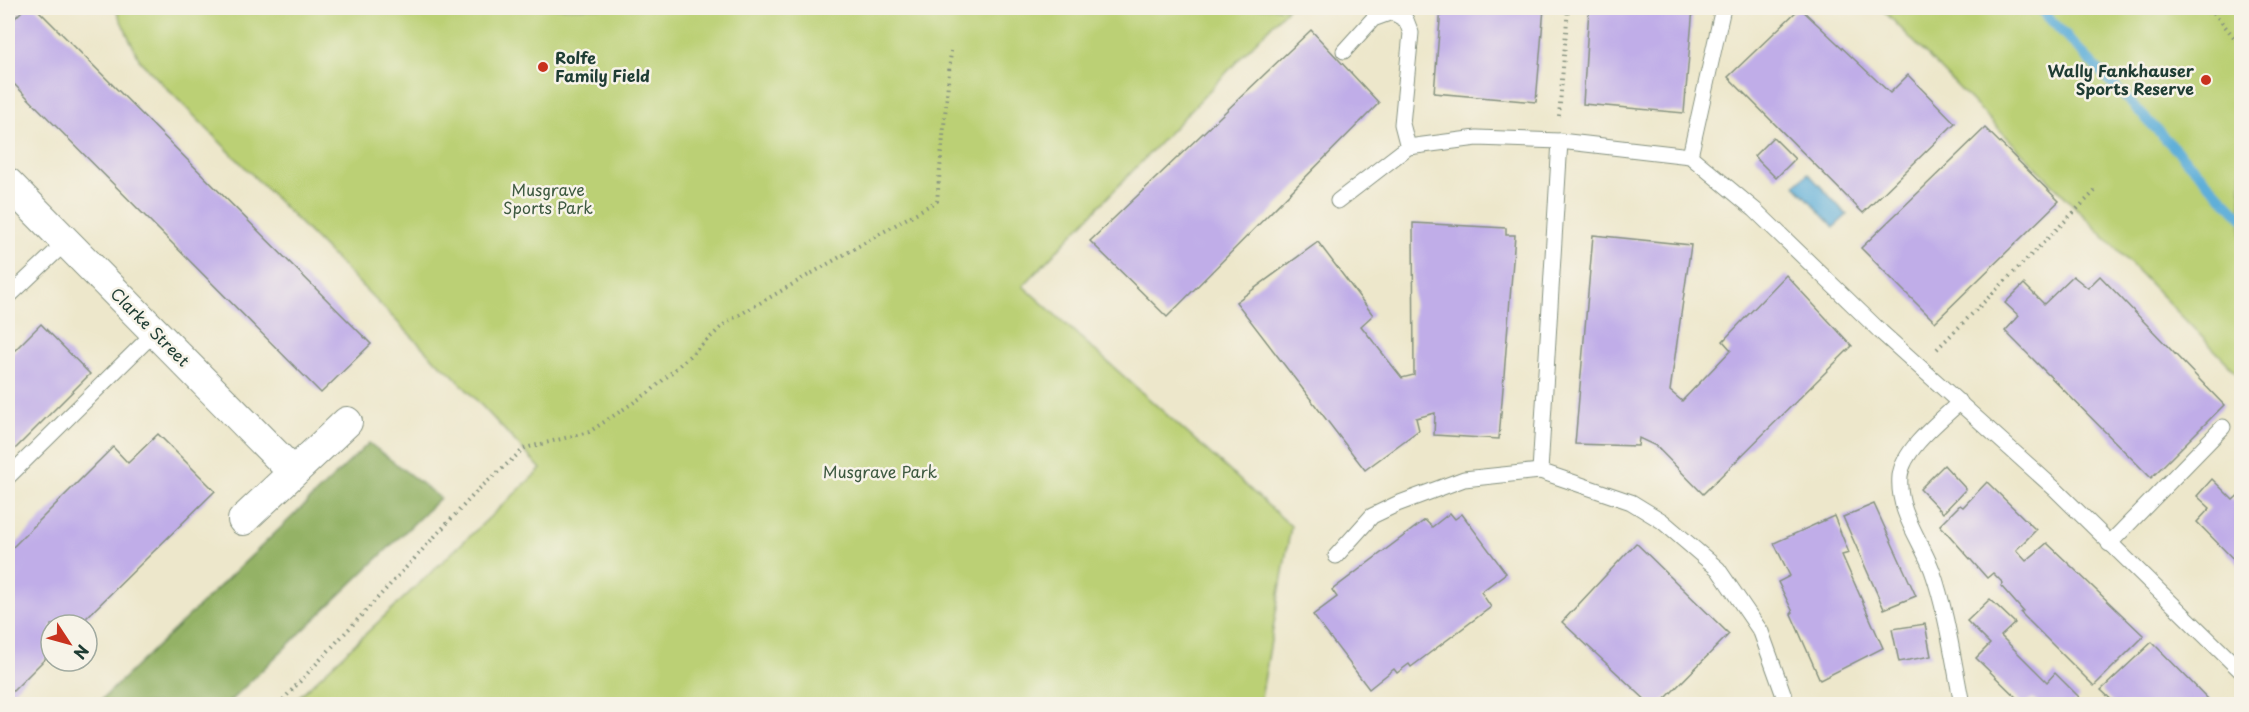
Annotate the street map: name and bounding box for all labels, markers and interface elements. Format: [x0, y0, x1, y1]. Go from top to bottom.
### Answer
place label: Rolfe Family Field [555, 45, 650, 87]
place label: Wally Fankhauser Sports Reserve [2048, 58, 2195, 100]
marker: Rolfe Family Field [536, 60, 550, 74]
marker: Wally Fankhauser Sports Reserve [2199, 73, 2213, 87]
park label: Musgrave Sports Park [503, 177, 593, 219]
street label: Clarke Street [106, 281, 196, 372]
park label: Musgrave Park [823, 459, 938, 483]
north arrow [39, 613, 99, 673]
text: N [69, 640, 95, 665]

